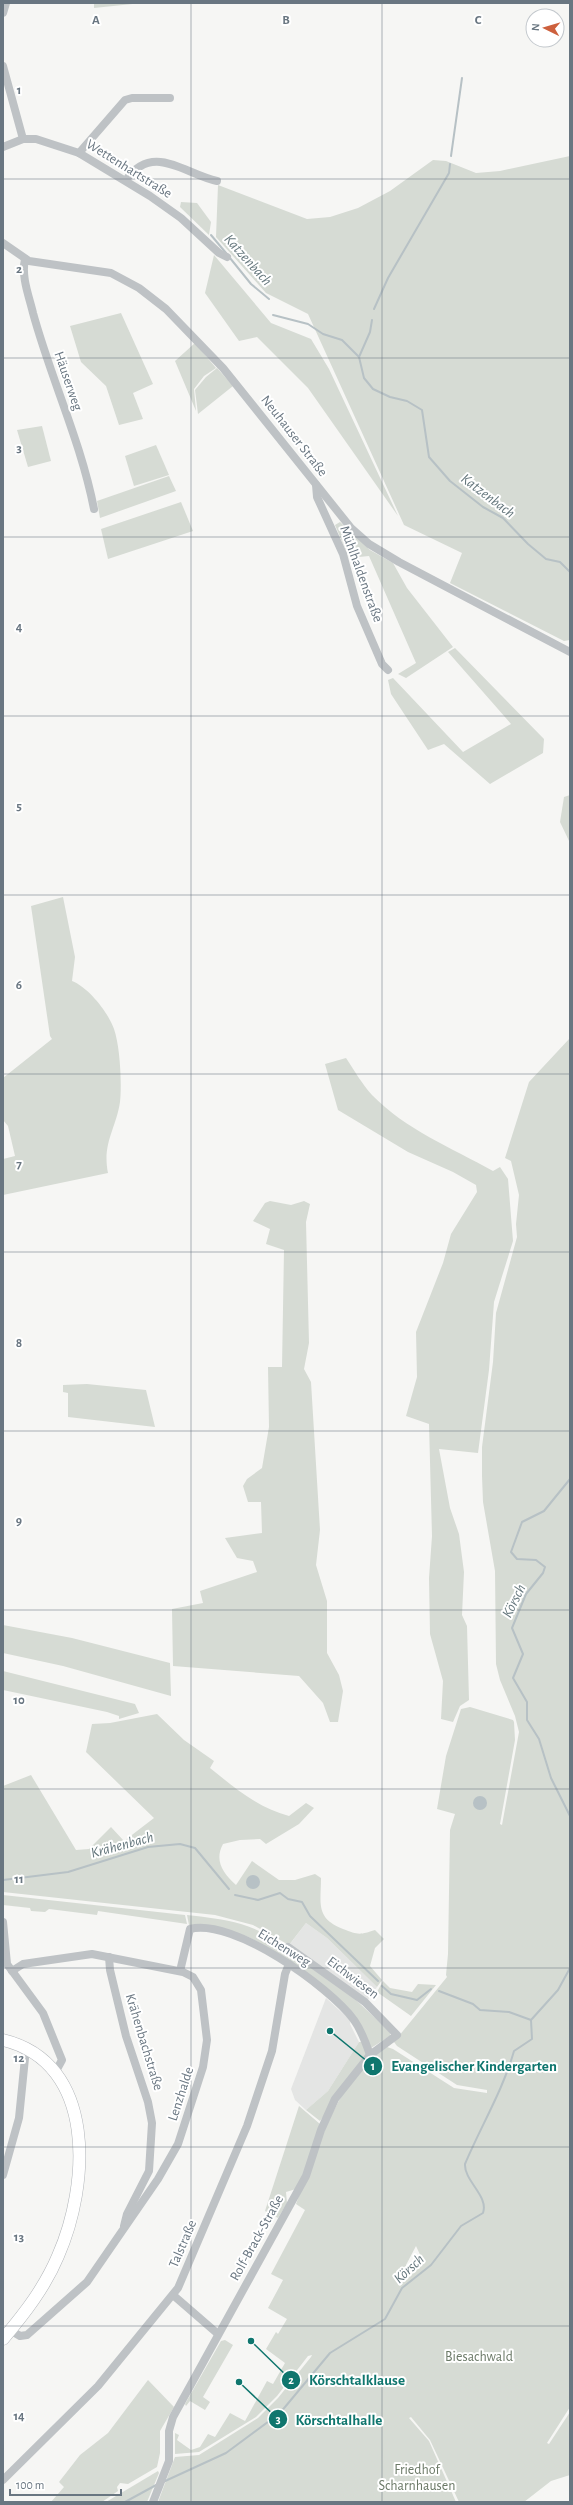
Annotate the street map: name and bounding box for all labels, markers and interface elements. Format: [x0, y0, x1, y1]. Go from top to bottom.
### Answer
north arrow [525, 8, 565, 48]
text: A [92, 14, 100, 27]
text: B [282, 14, 290, 27]
text: C [475, 14, 482, 27]
text: N [530, 23, 541, 31]
text: 1 [17, 84, 21, 97]
street label: Wettenhartstraße [84, 137, 174, 201]
water label: Katzenbach [221, 232, 275, 288]
text: 2 [16, 263, 22, 276]
street label: Häuserweg [51, 350, 85, 413]
street label: Neuhauser Straße [258, 393, 330, 479]
text: 3 [16, 442, 22, 455]
water label: Katzenbach [458, 471, 518, 521]
street label: Mühlhaldenstraße [337, 524, 385, 624]
text: 4 [16, 621, 23, 634]
text: 5 [16, 800, 22, 813]
text: 6 [16, 979, 22, 992]
text: 7 [16, 1158, 22, 1171]
text: 8 [16, 1337, 22, 1350]
text: 9 [16, 1515, 22, 1528]
water label: Körsch [500, 1582, 528, 1620]
text: 10 [13, 1694, 25, 1707]
water label: Krähenbach [89, 1829, 155, 1861]
text: 11 [14, 1873, 24, 1886]
street label: Eichenweg [255, 1927, 313, 1970]
street label: Eichwiesen [325, 1954, 381, 2002]
street label: Krähenbachstraße [123, 1992, 165, 2092]
text: 12 [14, 2052, 24, 2065]
callout: Evangelischer Kindergarten [363, 2053, 565, 2080]
text: Evangelischer Kindergarten [391, 2059, 557, 2074]
text: 1 [371, 2060, 375, 2072]
street label: Lenzhalde [166, 2065, 196, 2123]
street label: Rolf-Brack-Straße [228, 2193, 286, 2283]
street label: Talstraße [167, 2218, 199, 2270]
text: 13 [14, 2231, 25, 2244]
water label: Körsch [391, 2251, 427, 2287]
park label: Biesachwald [445, 2350, 513, 2364]
callout: Körschtalklause [281, 2366, 413, 2393]
text: Körschtalklause [309, 2373, 405, 2388]
text: 2 [288, 2374, 294, 2386]
callout: Körschtalhalle [268, 2406, 391, 2433]
text: 14 [13, 2410, 25, 2423]
text: 3 [275, 2413, 281, 2425]
text: Körschtalhalle [296, 2413, 382, 2428]
park label: Friedhof Scharnhausen [379, 2463, 455, 2493]
scale bar [10, 2471, 121, 2497]
text: 100 m [16, 2479, 44, 2491]

